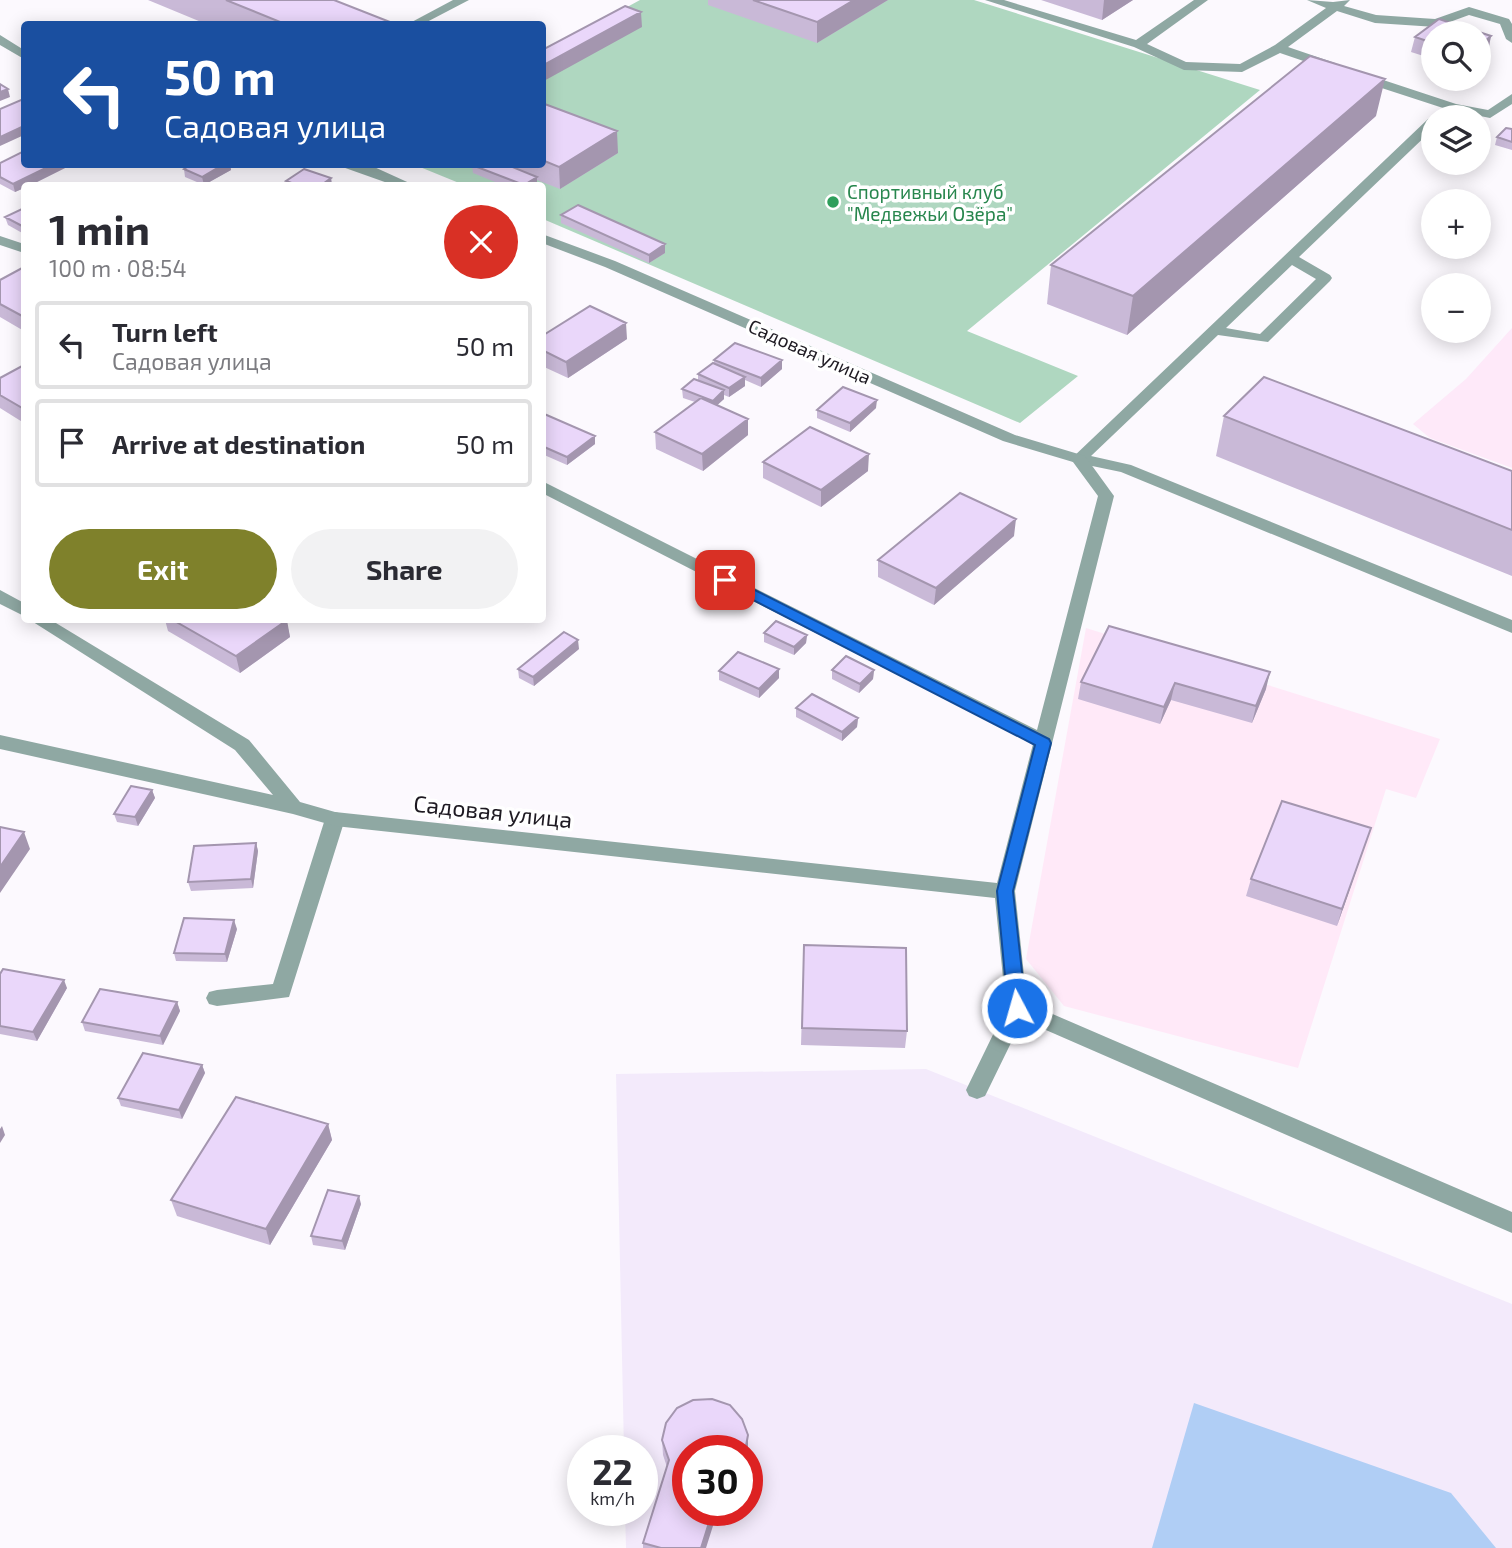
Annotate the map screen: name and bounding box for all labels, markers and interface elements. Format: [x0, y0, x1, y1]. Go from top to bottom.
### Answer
map controls [1421, 21, 1491, 343]
button: search [1421, 21, 1491, 91]
text: 50 m [164, 46, 276, 105]
icon: left [49, 49, 140, 140]
button: layers [1421, 105, 1491, 175]
text: Садовая улица [164, 106, 386, 144]
place label: Спортивный клуб "Медвежьи Озёра" [847, 180, 1013, 225]
button: + [1421, 189, 1491, 259]
marker: Спортивный клуб "Медвежьи Озёра" [825, 194, 841, 210]
text: 1 min [49, 203, 150, 253]
button: close [444, 205, 518, 279]
text: 100 m · 08:54 [49, 254, 187, 282]
button: − [1421, 273, 1491, 343]
street label: Садовая улица [745, 314, 875, 389]
text: Turn left [112, 316, 218, 347]
icon: left [53, 326, 91, 364]
text: 50 m [456, 330, 514, 361]
text: Садовая улица [112, 347, 272, 375]
icon: arrive [53, 424, 91, 462]
text: Arrive at destination [112, 428, 365, 459]
text: 50 m [456, 428, 514, 459]
button: Exit [49, 529, 277, 609]
button: Share [291, 529, 518, 609]
pin [695, 550, 755, 610]
icon: arrive [706, 561, 744, 599]
street label: Садовая улица [412, 789, 574, 834]
position arrow [980, 971, 1054, 1045]
speed limit sign: 30 [672, 1435, 763, 1526]
text: 22 [592, 1450, 633, 1492]
text: km/h [590, 1487, 635, 1509]

